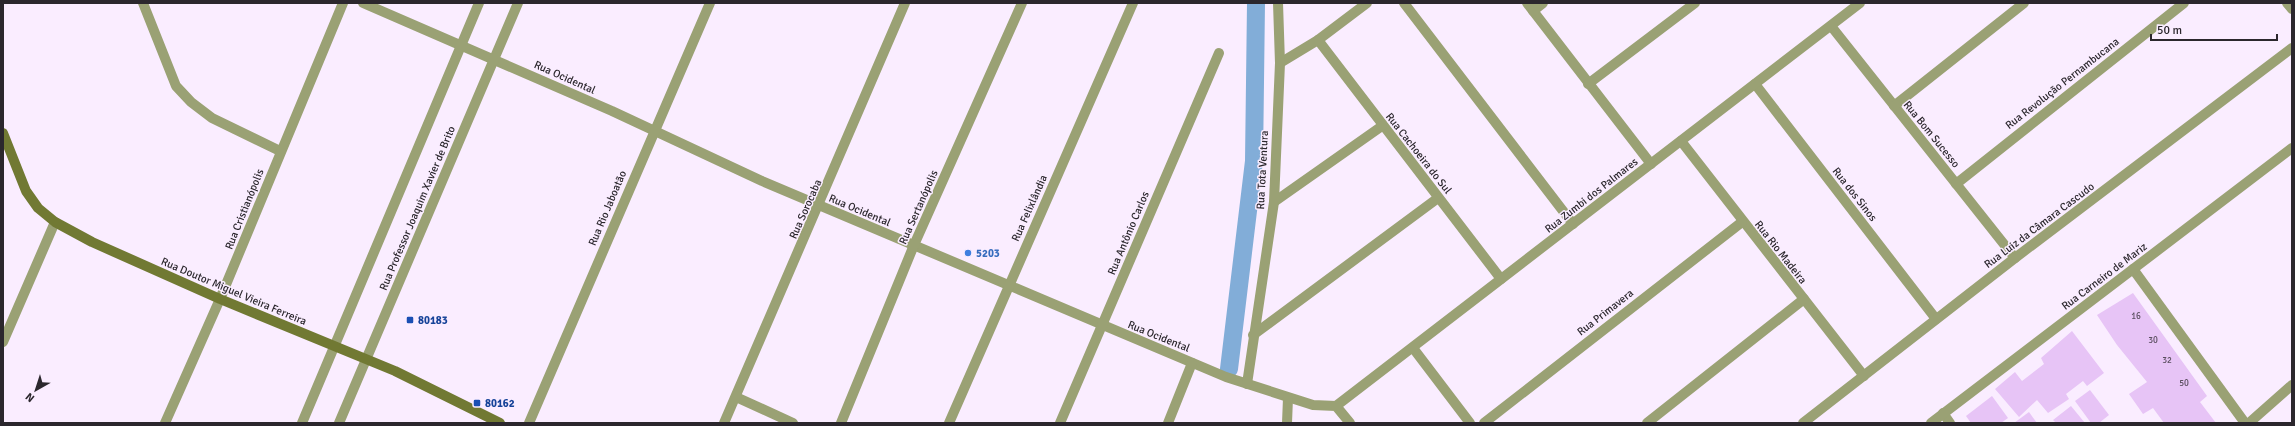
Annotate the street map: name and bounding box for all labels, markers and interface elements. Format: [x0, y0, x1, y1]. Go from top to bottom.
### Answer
scale bar [2151, 16, 2277, 42]
text: 50 m [2157, 23, 2182, 38]
street label: Rua Revolução Pernambucana [2003, 35, 2122, 132]
street label: Rua Ocidental [532, 58, 598, 97]
street label: Rua Bom Sucesso [1901, 98, 1963, 170]
street label: Rua Cachoeira do Sul [1383, 110, 1454, 196]
street label: Rua Professor Joaquim Xavier de Brito [377, 124, 458, 292]
street label: Rua Tota Ventura [1254, 130, 1271, 210]
street label: Rua Zumbi dos Palmares [1542, 155, 1641, 236]
street label: Rua dos Sinos [1830, 165, 1880, 224]
street label: Rua Cristianópolis [222, 167, 267, 251]
street label: Rua Rio Jaboatão [586, 168, 629, 248]
street label: Rua Sertanópolis [896, 168, 941, 246]
street label: Rua Felixlândia [1009, 172, 1050, 244]
street label: Rua Sorocaba [787, 177, 825, 241]
street label: Rua Luiz da Câmara Cascudo [1982, 180, 2097, 271]
street label: Rua Antônio Carlos [1105, 189, 1152, 277]
street label: Rua Ocidental [827, 192, 893, 229]
street label: Rua Rio Madeira [1752, 218, 1810, 287]
street label: Rua Carneiro de Mariz [2059, 240, 2150, 313]
place label: 5203 [976, 247, 1000, 260]
marker: 5203 [963, 248, 973, 258]
street label: Rua Doutor Miguel Vieira Ferreira [159, 255, 309, 328]
street label: Rua Primavera [1575, 286, 1636, 338]
house number: 16 [2131, 311, 2141, 322]
place label: 80183 [418, 314, 448, 327]
marker: 80183 [405, 315, 415, 325]
street label: Rua Ocidental [1126, 318, 1192, 355]
house number: 30 [2148, 335, 2158, 346]
house number: 32 [2162, 355, 2172, 366]
north arrow [16, 370, 56, 410]
house number: 50 [2179, 378, 2189, 389]
text: N [23, 390, 37, 405]
place label: 80162 [485, 397, 515, 410]
marker: 80162 [472, 398, 482, 408]

